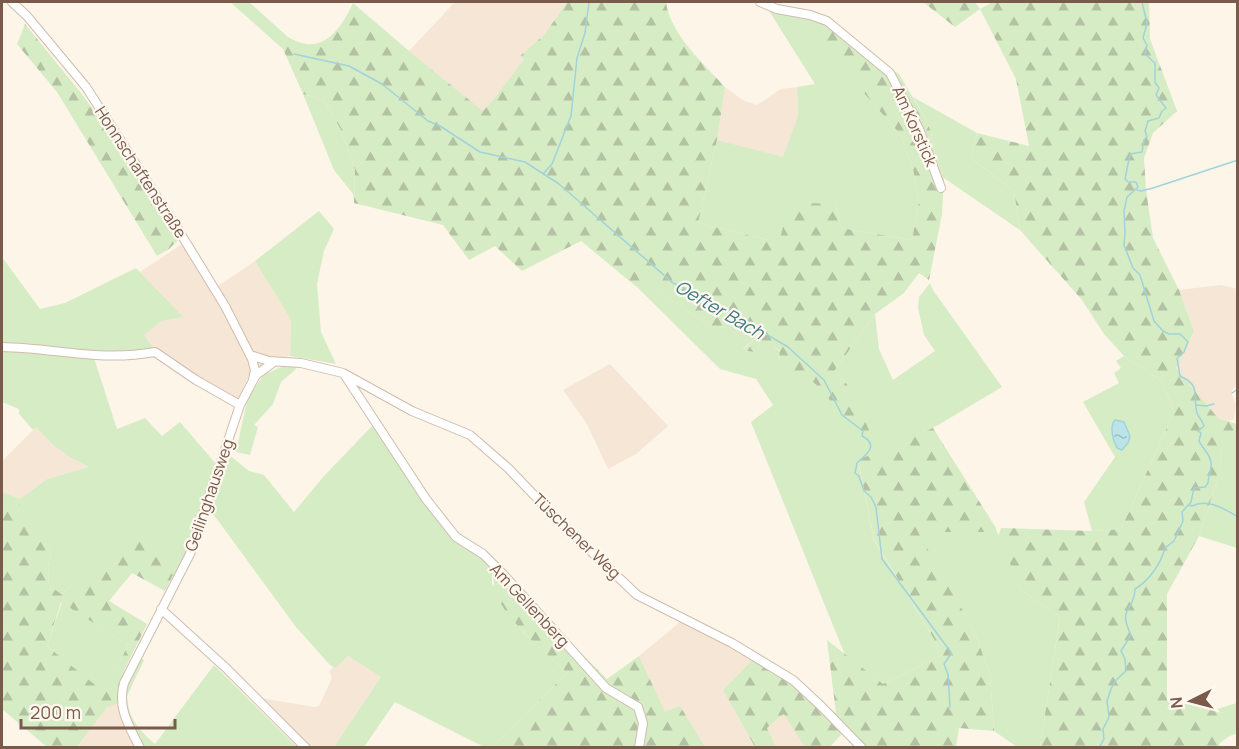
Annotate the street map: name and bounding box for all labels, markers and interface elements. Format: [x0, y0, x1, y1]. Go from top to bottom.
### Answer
street label: Am Korstick [887, 82, 943, 171]
street label: Honnschaftenstraße [90, 102, 192, 242]
water label: Oefter Bach [671, 274, 770, 345]
street label: Geilinghausweg [179, 436, 239, 554]
street label: Tüschener Weg [528, 488, 626, 584]
street label: Am Gellenberg [485, 558, 575, 652]
north arrow [1161, 671, 1221, 731]
scale bar [21, 692, 176, 730]
text: N [1165, 696, 1188, 709]
text: 200 m [30, 700, 81, 724]

